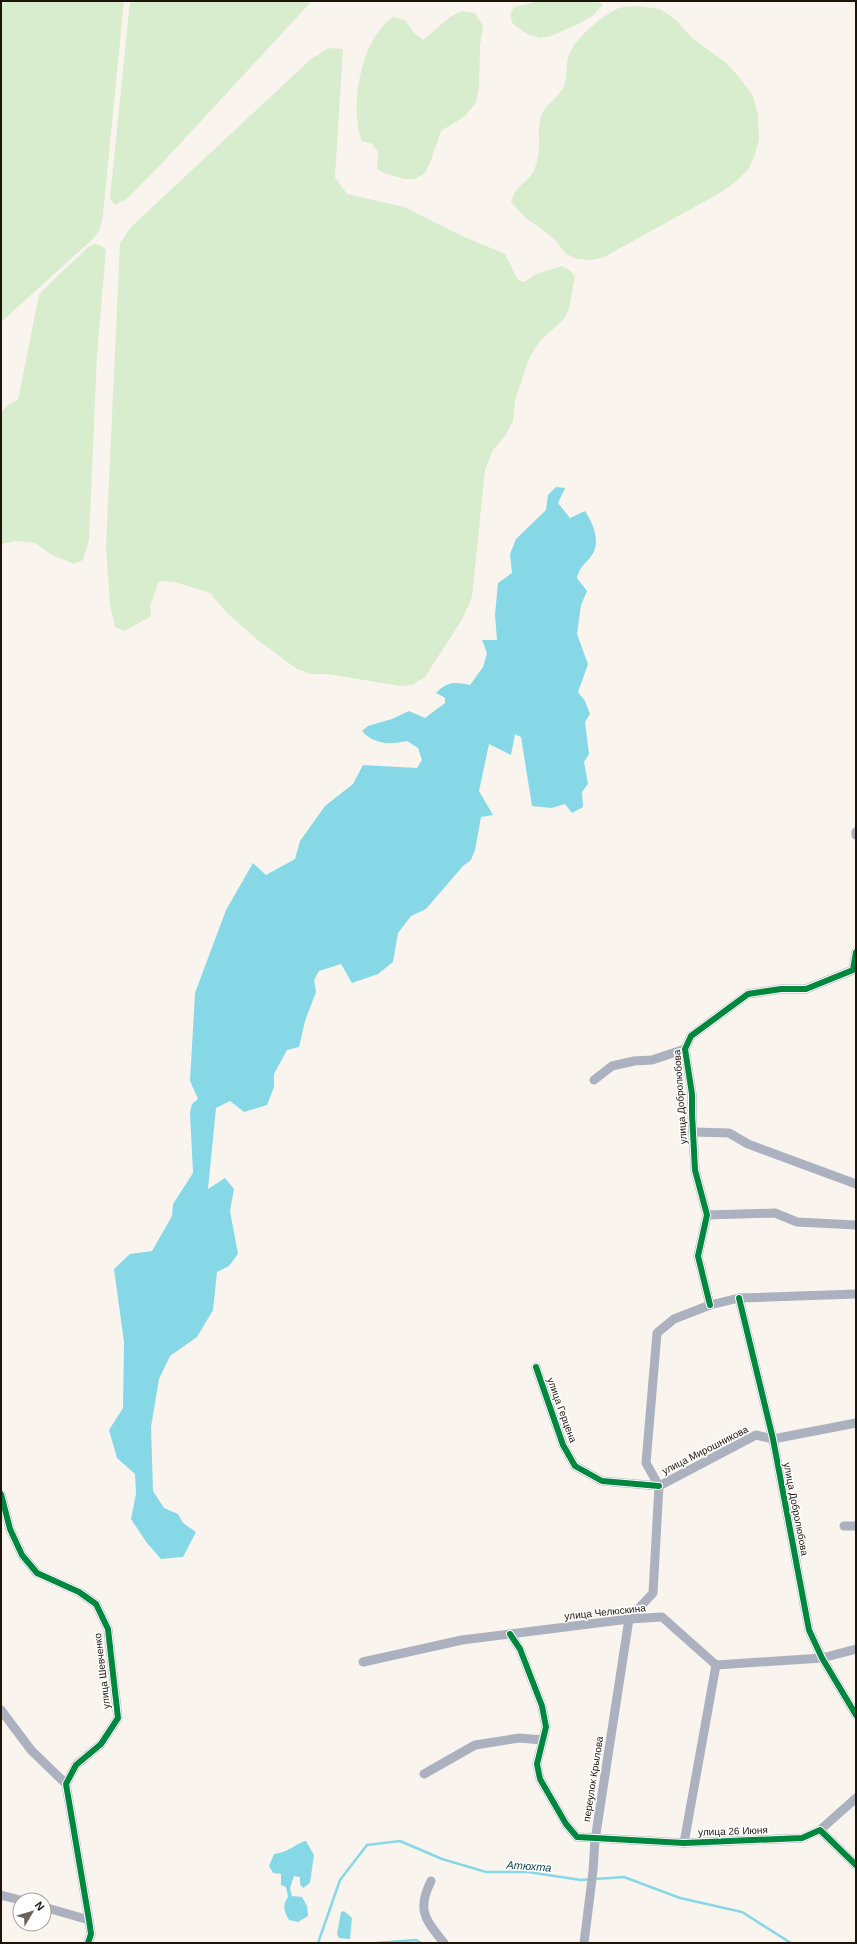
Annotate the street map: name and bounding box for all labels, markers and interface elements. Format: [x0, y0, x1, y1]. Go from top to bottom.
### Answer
street label: улица Добролюбова [671, 1049, 689, 1145]
street label: улица Герцена [545, 1376, 579, 1444]
street label: улица Мирошникова [660, 1423, 750, 1477]
street label: улица Добролюбова [782, 1461, 811, 1557]
street label: улица Челюскина [564, 1602, 647, 1622]
street label: улица Шевченко [92, 1632, 112, 1709]
street label: переулок Крылова [581, 1735, 605, 1822]
street label: улица 26 Июня [698, 1824, 768, 1838]
water label: Атюхта [505, 1858, 552, 1874]
north arrow [12, 1892, 52, 1932]
text: N [33, 1899, 47, 1913]

